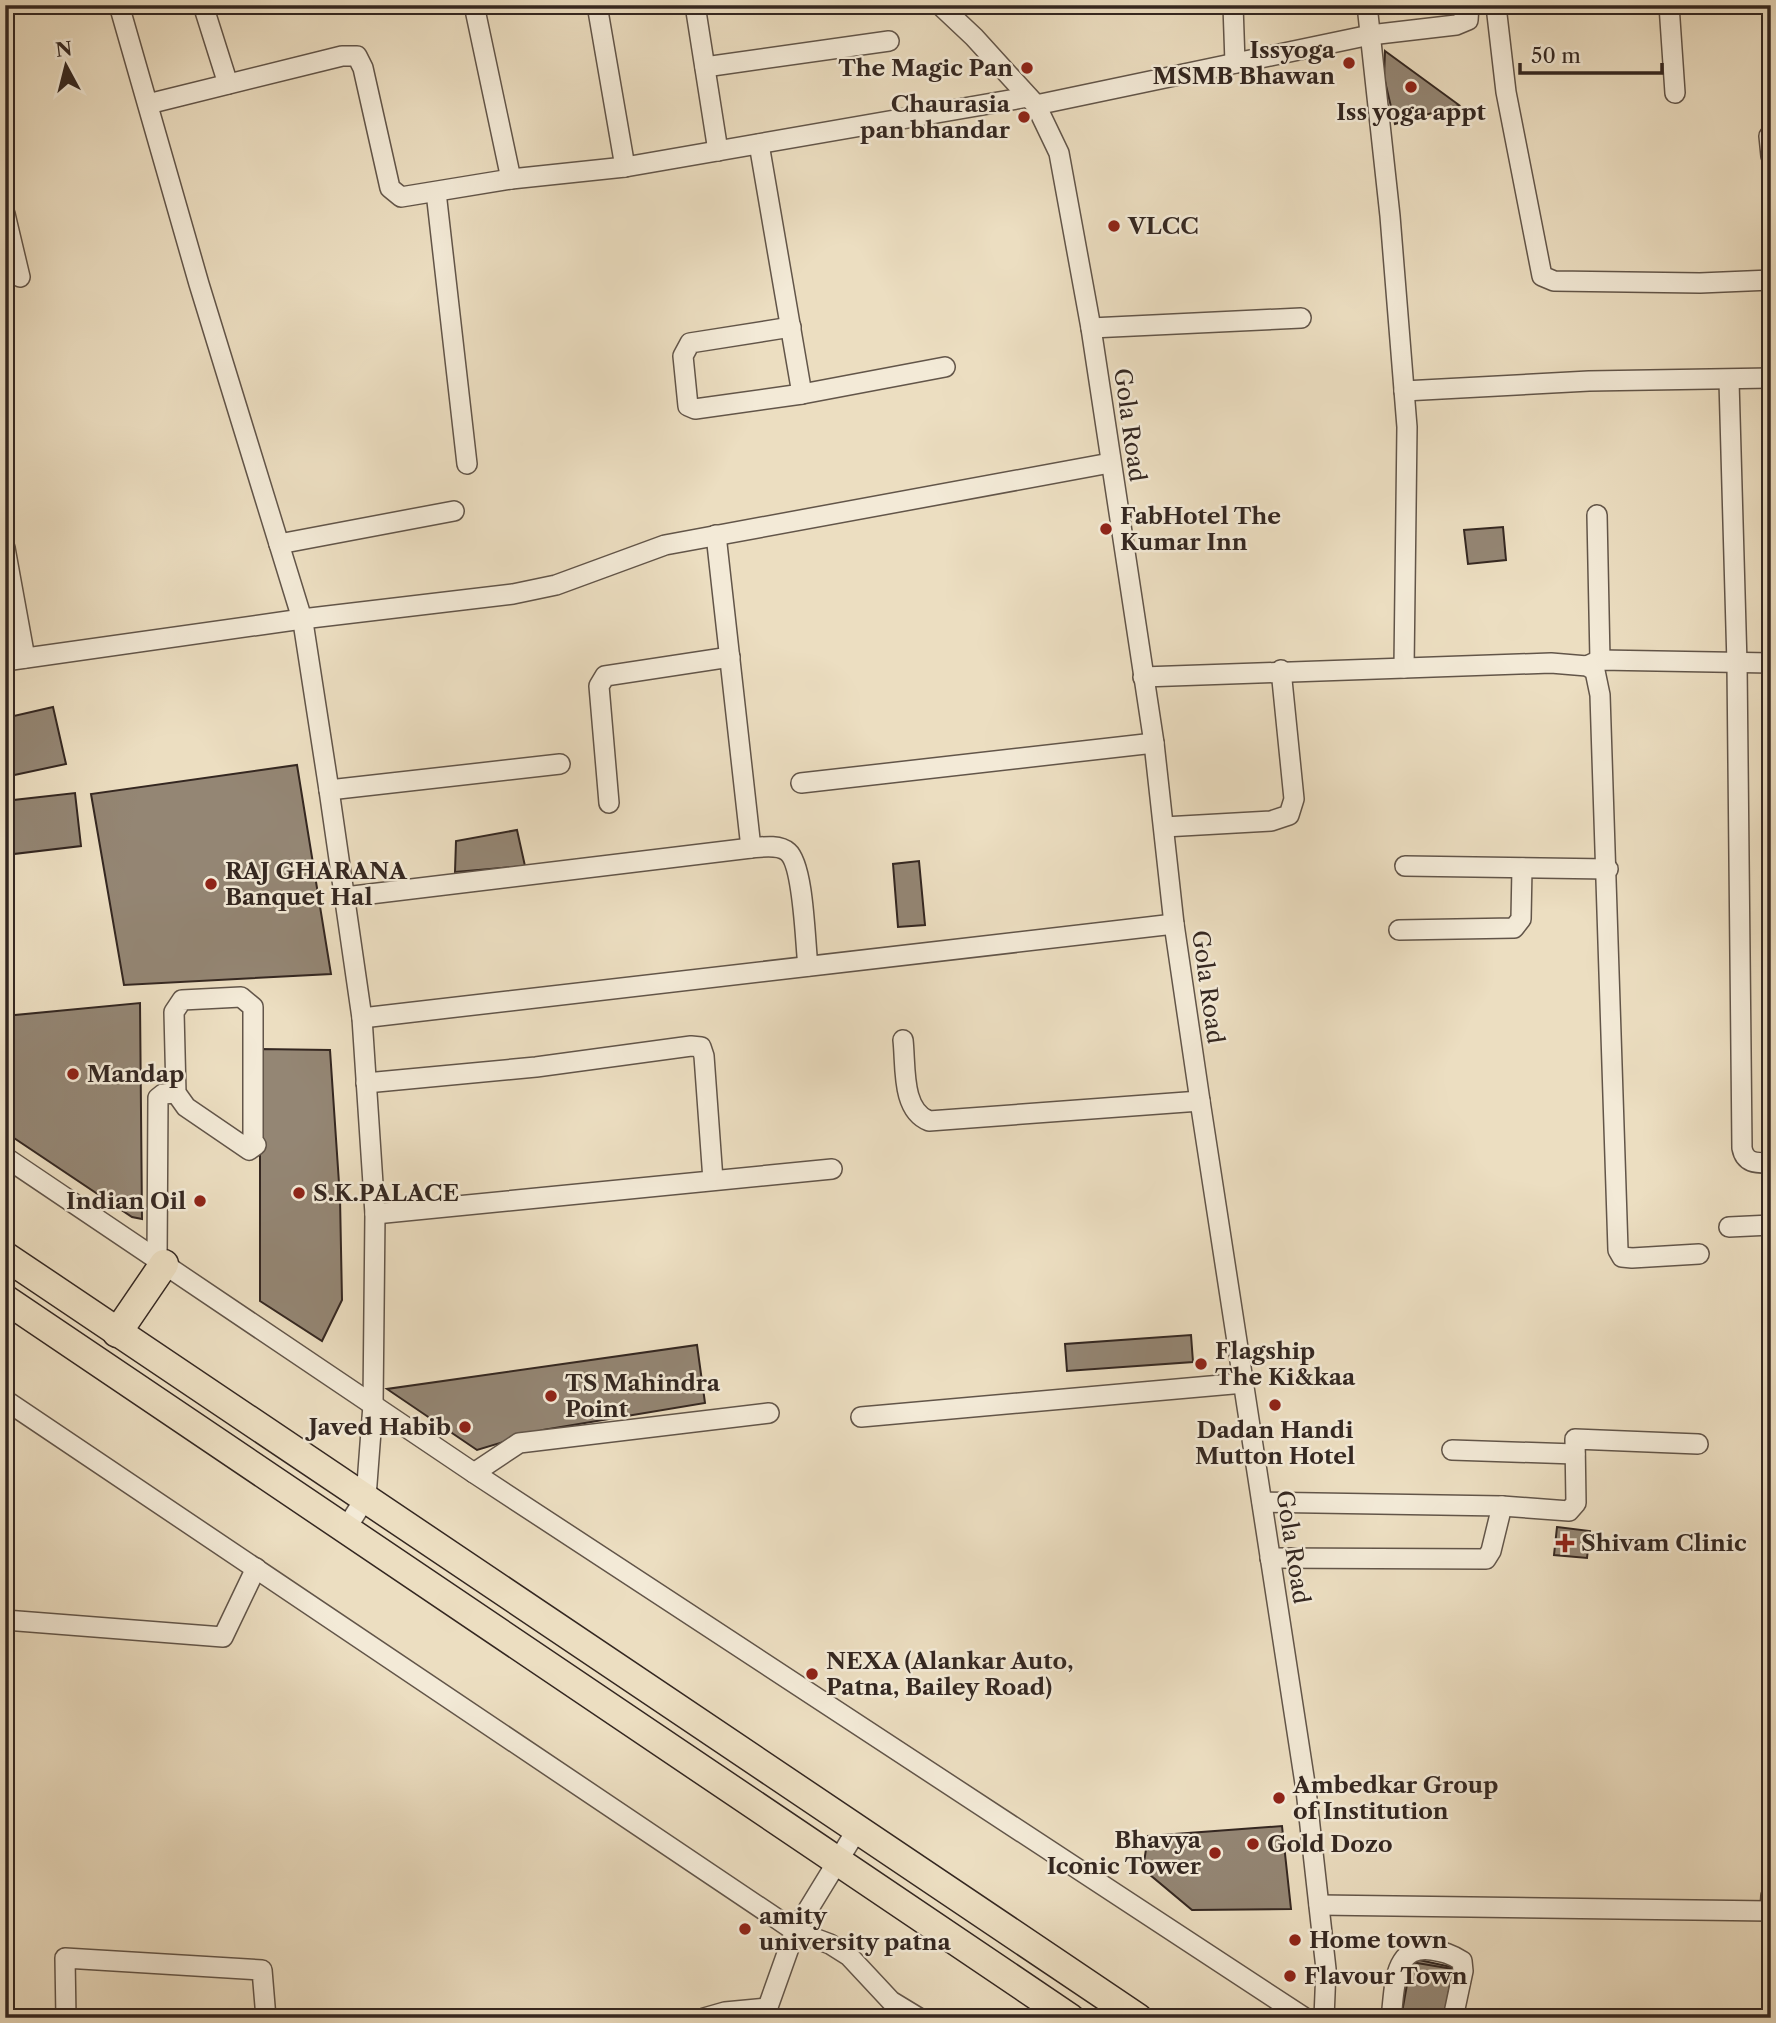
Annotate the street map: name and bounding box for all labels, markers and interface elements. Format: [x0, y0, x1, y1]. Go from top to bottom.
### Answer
north arrow [32, 32, 102, 102]
scale bar [1520, 32, 1662, 76]
place label: Issyoga MSMB Bhawan [1153, 36, 1336, 90]
text: N [54, 37, 74, 62]
text: 50 m [1531, 43, 1581, 68]
place label: The Magic Pan [838, 54, 1013, 82]
marker: Issyoga MSMB Bhawan [1341, 55, 1357, 71]
marker: The Magic Pan [1019, 60, 1035, 76]
marker: Iss yoga appt [1403, 79, 1419, 95]
place label: Chaurasia pan bhandar [860, 90, 1011, 144]
place label: Iss yoga appt [1336, 98, 1487, 126]
marker: Chaurasia pan bhandar [1016, 109, 1032, 125]
place label: VLCC [1127, 212, 1199, 240]
marker: VLCC [1106, 218, 1122, 234]
street label: Gola Road [1108, 366, 1152, 484]
place label: FabHotel The Kumar Inn [1120, 502, 1281, 556]
marker: FabHotel The Kumar Inn [1098, 521, 1114, 537]
place label: RAJ GHARANA Banquet Hal [225, 857, 408, 911]
marker: RAJ GHARANA Banquet Hal [203, 876, 219, 892]
street label: Gola Road [1186, 928, 1230, 1046]
place label: Mandap [87, 1060, 184, 1088]
marker: Mandap [65, 1066, 81, 1082]
place label: S.K.PALACE [313, 1179, 459, 1207]
marker: S.K.PALACE [291, 1185, 307, 1201]
place label: Indian Oil [66, 1187, 186, 1215]
marker: Indian Oil [192, 1193, 208, 1209]
place label: Flagship The Ki&kaa [1215, 1337, 1356, 1391]
marker: Flagship The Ki&kaa [1193, 1356, 1209, 1372]
place label: TS Mahindra Point [565, 1369, 721, 1423]
marker: TS Mahindra Point [543, 1388, 559, 1404]
marker: Dadan Handi Mutton Hotel [1267, 1397, 1283, 1413]
place label: Javed Habib [305, 1413, 451, 1441]
place label: Dadan Handi Mutton Hotel [1195, 1416, 1355, 1470]
marker: Javed Habib [457, 1419, 473, 1435]
street label: Gola Road [1270, 1488, 1316, 1606]
place label: Shivam Clinic [1581, 1529, 1747, 1557]
marker: Shivam Clinic [1555, 1533, 1575, 1553]
place label: NEXA (Alankar Auto, Patna, Bailey Road) [826, 1647, 1074, 1701]
marker: NEXA (Alankar Auto, Patna, Bailey Road) [804, 1666, 820, 1682]
place label: Ambedkar Group of Institution [1292, 1771, 1498, 1825]
marker: Ambedkar Group of Institution [1271, 1790, 1287, 1806]
place label: Bhavya Iconic Tower [1047, 1826, 1202, 1880]
place label: Gold Dozo [1267, 1830, 1393, 1858]
marker: Gold Dozo [1245, 1836, 1261, 1852]
marker: Bhavya Iconic Tower [1207, 1845, 1223, 1861]
place label: amity university patna [759, 1902, 952, 1956]
marker: amity university patna [737, 1921, 753, 1937]
place label: Home town [1309, 1926, 1448, 1954]
marker: Home town [1287, 1932, 1303, 1948]
place label: Flavour Town [1304, 1962, 1468, 1990]
marker: Flavour Town [1282, 1968, 1298, 1984]

